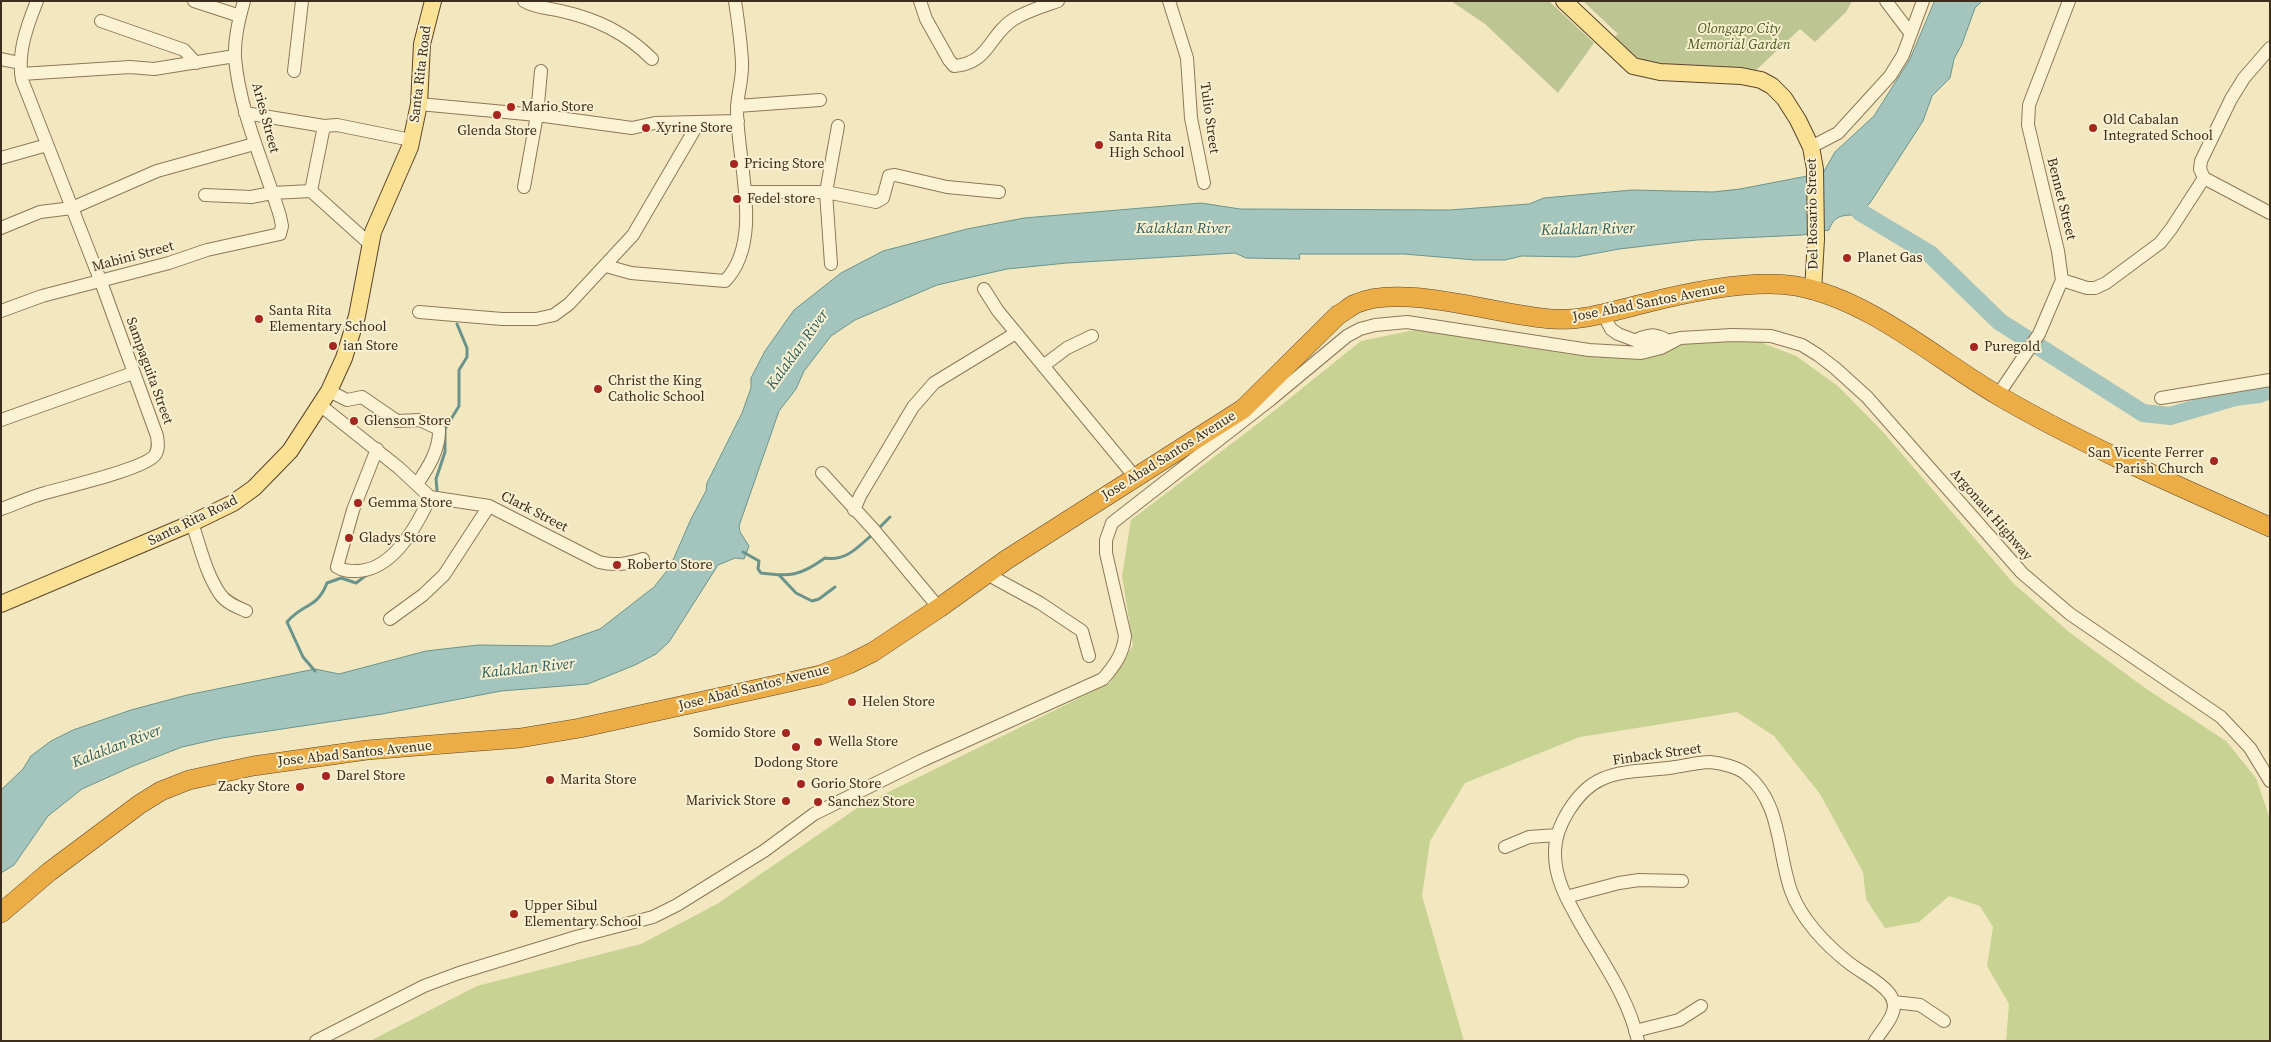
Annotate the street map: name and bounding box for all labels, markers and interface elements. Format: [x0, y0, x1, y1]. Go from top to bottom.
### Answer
park label: Olongapo City Memorial Garden [1687, 21, 1791, 54]
street label: Santa Rita Road [407, 25, 435, 123]
street label: Aries Street [248, 81, 282, 155]
street label: Tulio Street [1196, 81, 1222, 155]
place label: Mario Store [521, 99, 594, 115]
marker: Mario Store [505, 101, 517, 113]
marker: Glenda Store [491, 109, 503, 121]
place label: Old Cabalan Integrated School [2103, 112, 2213, 144]
place label: Xyrine Store [656, 120, 733, 136]
marker: Xyrine Store [640, 122, 652, 134]
marker: Old Cabalan Integrated School [2087, 122, 2099, 134]
place label: Glenda Store [457, 123, 537, 139]
place label: Santa Rita High School [1109, 129, 1185, 162]
marker: Santa Rita High School [1093, 139, 1105, 151]
place label: Pricing Store [744, 156, 824, 172]
street label: Bennet Street [2043, 156, 2079, 242]
marker: Pricing Store [728, 158, 740, 170]
street label: Del Rosario Street [1804, 158, 1822, 270]
place label: Fedel store [747, 191, 815, 207]
marker: Fedel store [731, 193, 743, 205]
water label: Kalaklan River [1136, 220, 1230, 238]
water label: Kalaklan River [1541, 220, 1635, 240]
street label: Mabini Street [90, 238, 176, 276]
place label: Planet Gas [1857, 250, 1923, 266]
marker: Planet Gas [1841, 252, 1853, 264]
street label: Jose Abad Santos Avenue [1571, 280, 1727, 326]
place label: Santa Rita Elementary School [269, 303, 387, 336]
water label: Kalaklan River [763, 307, 833, 393]
marker: Santa Rita Elementary School [253, 313, 265, 325]
street label: Sampaguita Street [122, 315, 176, 427]
place label: ian Store [343, 338, 398, 354]
place label: Puregold [1984, 339, 2040, 355]
marker: ian Store [327, 340, 339, 352]
marker: Puregold [1968, 341, 1980, 353]
place label: Christ the King Catholic School [608, 373, 705, 406]
marker: Christ the King Catholic School [592, 383, 604, 395]
street label: Jose Abad Santos Avenue [1099, 408, 1239, 504]
place label: Glenson Store [364, 413, 451, 429]
marker: Glenson Store [348, 415, 360, 427]
place label: San Vicente Ferrer Parish Church [2088, 445, 2204, 478]
marker: San Vicente Ferrer Parish Church [2208, 455, 2220, 467]
street label: Argonaut Highway [1946, 466, 2036, 564]
street label: Clark Street [498, 488, 570, 536]
street label: Santa Rita Road [145, 492, 241, 550]
place label: Gemma Store [368, 495, 452, 511]
marker: Gemma Store [352, 497, 364, 509]
place label: Gladys Store [359, 530, 436, 546]
marker: Gladys Store [343, 532, 355, 544]
place label: Roberto Store [627, 557, 713, 573]
marker: Roberto Store [611, 559, 623, 571]
water label: Kalaklan River [480, 655, 576, 683]
street label: Jose Abad Santos Avenue [677, 661, 831, 715]
place label: Helen Store [862, 694, 935, 710]
marker: Helen Store [846, 696, 858, 708]
water label: Kalaklan River [70, 722, 164, 772]
place label: Somido Store [693, 725, 776, 741]
marker: Somido Store [780, 727, 792, 739]
place label: Wella Store [828, 734, 898, 750]
marker: Wella Store [812, 736, 824, 748]
street label: Jose Abad Santos Avenue [277, 738, 433, 770]
street label: Finback Street [1611, 740, 1703, 770]
marker: Dodong Store [790, 741, 802, 753]
place label: Dodong Store [754, 755, 838, 771]
place label: Darel Store [336, 768, 405, 784]
marker: Darel Store [320, 770, 332, 782]
place label: Marita Store [560, 772, 637, 788]
marker: Marita Store [544, 774, 556, 786]
place label: Gorio Store [811, 776, 881, 792]
marker: Gorio Store [795, 778, 807, 790]
place label: Zacky Store [218, 779, 290, 795]
marker: Zacky Store [294, 781, 306, 793]
place label: Marivick Store [686, 793, 776, 809]
place label: Sanchez Store [828, 794, 915, 810]
marker: Marivick Store [780, 795, 792, 807]
marker: Sanchez Store [812, 796, 824, 808]
place label: Upper Sibul Elementary School [524, 898, 642, 930]
marker: Upper Sibul Elementary School [508, 908, 520, 920]

